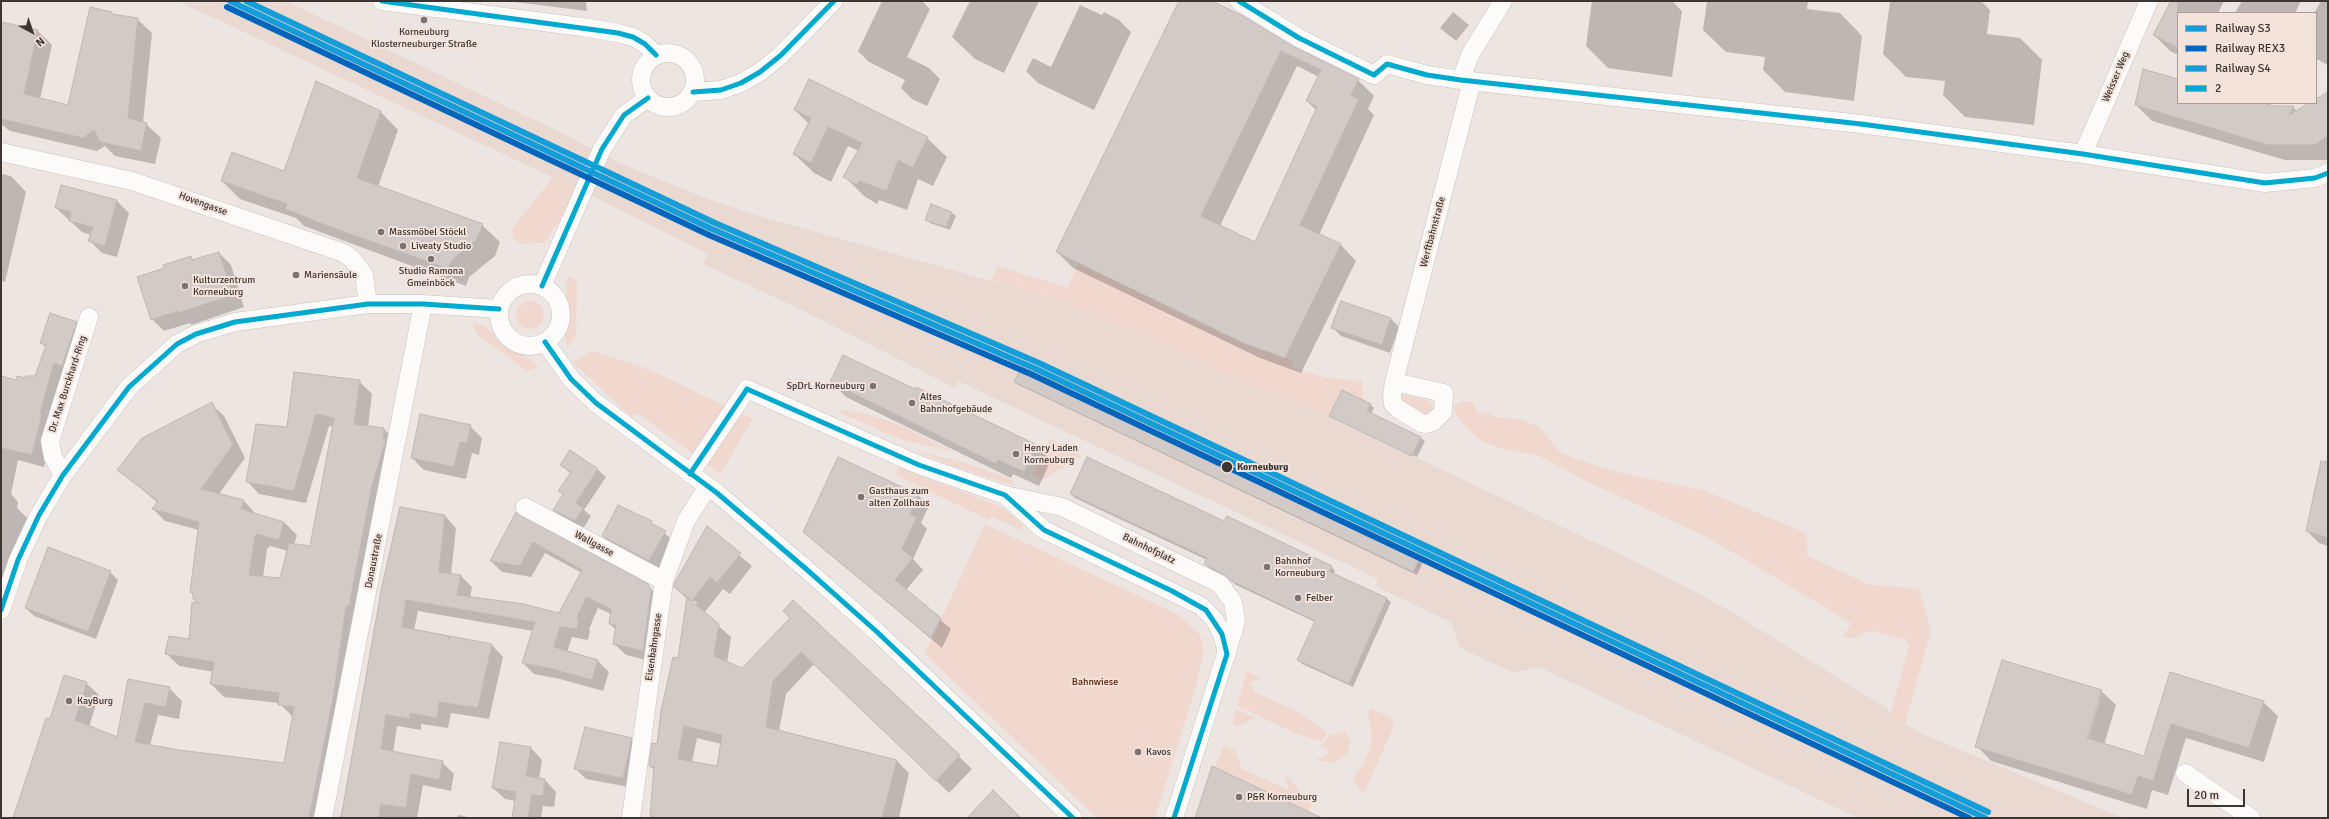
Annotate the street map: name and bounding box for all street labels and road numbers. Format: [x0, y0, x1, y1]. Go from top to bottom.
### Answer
street label: Weisser Weg [2100, 50, 2132, 104]
street label: Hovengasse [177, 190, 229, 218]
street label: Werftbahnstraße [1418, 195, 1448, 269]
street label: Dr. Max Burckhard-Ring [47, 334, 89, 434]
street label: Wallgasse [572, 529, 616, 559]
street label: Bahnhofplatz [1121, 531, 1177, 567]
street label: Donaustraße [363, 533, 385, 589]
street label: Eisenbahngasse [643, 612, 665, 682]

